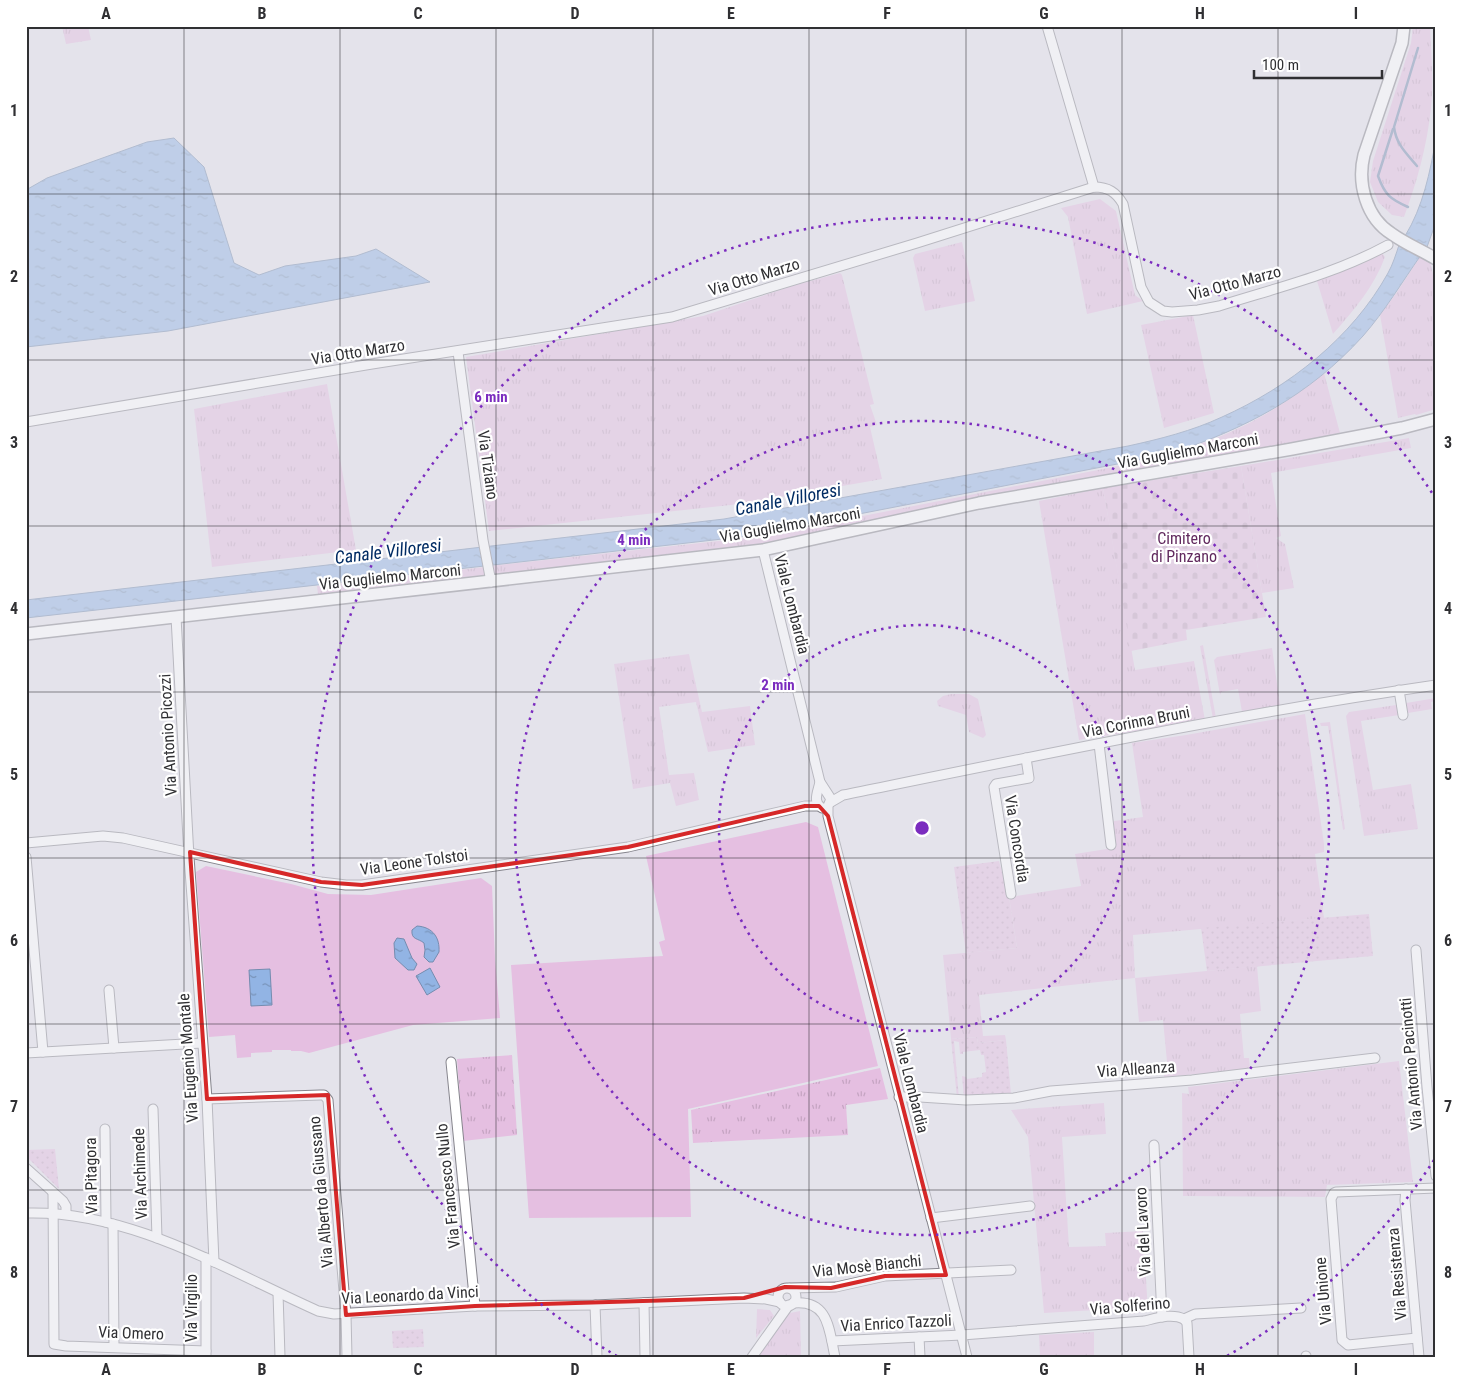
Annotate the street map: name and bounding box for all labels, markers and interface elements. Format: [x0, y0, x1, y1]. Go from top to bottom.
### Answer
text: A [101, 4, 111, 23]
text: B [258, 4, 267, 23]
text: C [413, 4, 423, 23]
text: D [570, 4, 580, 23]
text: E [727, 4, 735, 23]
text: F [883, 4, 891, 23]
text: G [1039, 4, 1049, 23]
text: H [1195, 4, 1205, 23]
text: I [1354, 4, 1358, 23]
scale bar [1254, 48, 1382, 80]
text: 100 m [1262, 56, 1299, 74]
text: 1 [10, 101, 18, 120]
text: 1 [1444, 101, 1452, 120]
street label: Via Otto Marzo [706, 254, 802, 300]
street label: Via Otto Marzo [1187, 262, 1283, 304]
text: 2 [10, 267, 18, 286]
text: 2 [1444, 267, 1452, 286]
street label: Via Otto Marzo [310, 335, 406, 369]
text: 6 min [474, 388, 508, 406]
street label: Via Tiziano [474, 429, 502, 501]
street label: Via Guglielmo Marconi [1116, 429, 1260, 473]
text: 3 [10, 433, 18, 452]
text: 3 [1444, 433, 1452, 452]
water label: Canale Villoresi [733, 478, 844, 520]
street label: Via Guglielmo Marconi [718, 503, 862, 547]
park label: Cimitero di Pinzano [1151, 529, 1217, 566]
text: 4 min [617, 531, 651, 549]
water label: Canale Villoresi [333, 534, 443, 568]
street label: Viale Lombardia [770, 552, 814, 656]
street label: Via Guglielmo Marconi [318, 560, 462, 594]
text: 4 [10, 599, 18, 618]
text: 4 [1444, 599, 1452, 618]
street label: Via Antonio Picozzi [155, 673, 181, 797]
text: 2 min [761, 676, 795, 694]
street label: Via Corinna Bruni [1081, 702, 1191, 742]
text: 5 [10, 765, 18, 784]
text: 5 [1444, 765, 1452, 784]
street label: Via Concordia [1001, 794, 1033, 884]
centre of rings [913, 819, 931, 837]
street label: Via Leone Tolstoi [359, 845, 469, 879]
text: 6 [10, 931, 18, 950]
text: 6 [1444, 931, 1452, 950]
street label: Via Eugenio Montale [174, 993, 202, 1123]
street label: Via Antonio Pacinotti [1396, 997, 1426, 1131]
street label: Viale Lombardia [889, 1031, 933, 1135]
street label: Via Alleanza [1096, 1057, 1176, 1081]
text: 7 [10, 1097, 18, 1116]
text: 7 [1444, 1097, 1452, 1116]
street label: Via Alberto da Giussano [305, 1115, 337, 1269]
street label: Via Francesco Nullo [432, 1122, 464, 1250]
street label: Via Archimede [129, 1128, 151, 1220]
street label: Via Pitagora [81, 1137, 101, 1215]
street label: Via del Lavoro [1131, 1187, 1155, 1277]
street label: Via Resistenza [1383, 1227, 1411, 1321]
street label: Via Mosè Bianchi [812, 1251, 922, 1281]
street label: Via Unione [1311, 1256, 1335, 1326]
text: 8 [10, 1263, 18, 1282]
text: 8 [1444, 1263, 1452, 1282]
street label: Via Virgilio [182, 1274, 201, 1342]
street label: Via Leonardo da Vinci [341, 1282, 479, 1308]
street label: Via Solferino [1089, 1293, 1171, 1319]
street label: Via Enrico Tazzoli [840, 1311, 952, 1335]
street label: Via Omero [98, 1322, 164, 1344]
text: A [101, 1360, 111, 1379]
text: B [258, 1360, 267, 1379]
text: C [413, 1360, 423, 1379]
text: D [570, 1360, 580, 1379]
text: E [727, 1360, 735, 1379]
text: F [883, 1360, 891, 1379]
text: G [1039, 1360, 1049, 1379]
text: H [1195, 1360, 1205, 1379]
text: I [1354, 1360, 1358, 1379]

